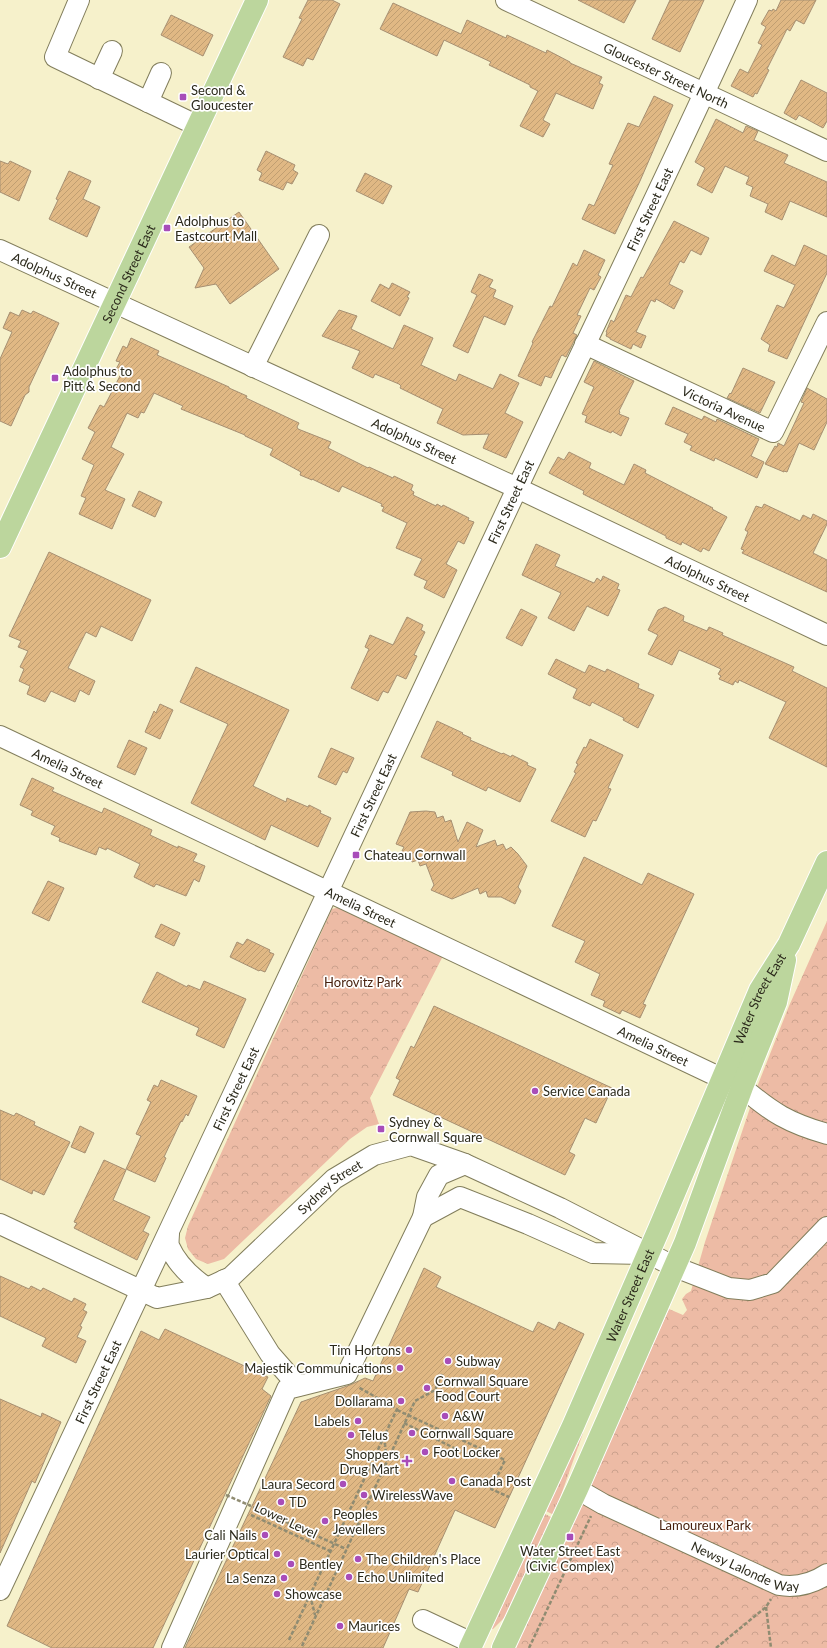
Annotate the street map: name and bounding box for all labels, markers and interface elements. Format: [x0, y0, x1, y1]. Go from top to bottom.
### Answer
street label: Gloucester Street North [601, 39, 731, 112]
place label: Second & Gloucester [191, 82, 253, 113]
marker: Second & Gloucester [178, 92, 188, 102]
street label: First Street East [623, 165, 676, 254]
place label: Adolphus to Eastcourt Mall [175, 213, 257, 244]
street label: Second Street East [98, 222, 159, 326]
marker: Adolphus to Eastcourt Mall [162, 223, 172, 233]
street label: Adolphus Street [10, 249, 100, 302]
place label: Adolphus to Pitt & Second [63, 363, 141, 394]
marker: Adolphus to Pitt & Second [50, 373, 60, 383]
street label: Victoria Avenue [679, 382, 768, 435]
street label: Adolphus Street [369, 414, 459, 467]
street label: First Street East [484, 457, 537, 546]
street label: Adolphus Street [663, 552, 753, 605]
street label: Amelia Street [30, 744, 106, 792]
street label: First Street East [347, 750, 400, 840]
place label: Chateau Cornwall [364, 847, 465, 863]
marker: Chateau Cornwall [351, 850, 361, 860]
street label: Amelia Street [322, 883, 399, 931]
street label: Water Street East [730, 950, 789, 1047]
park label: Horovitz Park [324, 974, 402, 990]
street label: Amelia Street [615, 1022, 692, 1070]
street label: First Street East [209, 1044, 262, 1133]
place label: Service Canada [543, 1083, 630, 1099]
marker: Service Canada [530, 1086, 540, 1096]
place label: Sydney & Cornwall Square [389, 1114, 482, 1145]
marker: Sydney & Cornwall Square [376, 1124, 386, 1134]
street label: Sydney Street [294, 1156, 365, 1217]
street label: Water Street East [603, 1246, 657, 1345]
street label: First Street East [71, 1337, 125, 1426]
place label: Tim Hortons [330, 1342, 401, 1358]
marker: Tim Hortons [404, 1345, 414, 1355]
place label: Subway [456, 1353, 501, 1369]
marker: Subway [443, 1356, 453, 1366]
place label: Majestik Communications [244, 1360, 392, 1376]
marker: Majestik Communications [395, 1363, 405, 1373]
place label: Cornwall Square Food Court [435, 1373, 528, 1404]
marker: Cornwall Square Food Court [422, 1383, 432, 1393]
place label: Dollarama [335, 1393, 393, 1409]
marker: Dollarama [396, 1396, 406, 1406]
place label: A&W [453, 1408, 485, 1424]
marker: A&W [440, 1411, 450, 1421]
place label: Labels [314, 1413, 350, 1429]
marker: Labels [353, 1416, 363, 1426]
place label: Cornwall Square [420, 1425, 513, 1441]
place label: Telus [359, 1427, 388, 1443]
marker: Cornwall Square [407, 1428, 417, 1438]
marker: Telus [346, 1430, 356, 1440]
place label: Foot Locker [433, 1444, 500, 1460]
place label: Shoppers Drug Mart [339, 1446, 399, 1477]
marker: Foot Locker [420, 1447, 430, 1457]
marker: Shoppers Drug Mart [402, 1456, 412, 1466]
place label: Canada Post [460, 1473, 531, 1489]
place label: Laura Secord [261, 1476, 335, 1492]
marker: Canada Post [447, 1476, 457, 1486]
marker: Laura Secord [338, 1479, 348, 1489]
place label: WirelessWave [372, 1487, 453, 1503]
marker: WirelessWave [359, 1490, 369, 1500]
place label: TD [289, 1494, 307, 1510]
marker: TD [276, 1497, 286, 1507]
street label: Lower Level [252, 1498, 320, 1542]
place label: Peoples Jewellers [333, 1506, 386, 1537]
marker: Peoples Jewellers [320, 1516, 330, 1526]
park label: Lamoureux Park [659, 1517, 752, 1533]
place label: Cali Nails [204, 1527, 257, 1543]
marker: Cali Nails [260, 1530, 270, 1540]
marker: Water Street East (Civic Complex) [565, 1532, 575, 1542]
street label: Newsy Lalonde Way [689, 1538, 800, 1594]
place label: Water Street East (Civic Complex) [520, 1543, 620, 1574]
place label: Laurier Optical [185, 1546, 269, 1562]
marker: Laurier Optical [272, 1549, 282, 1559]
place label: The Children's Place [366, 1551, 481, 1567]
marker: The Children's Place [353, 1554, 363, 1564]
place label: Bentley [299, 1556, 343, 1572]
marker: Bentley [286, 1559, 296, 1569]
place label: Echo Unlimited [357, 1569, 444, 1585]
place label: La Senza [226, 1570, 276, 1586]
marker: Echo Unlimited [344, 1572, 354, 1582]
marker: La Senza [279, 1573, 289, 1583]
place label: Showcase [285, 1586, 342, 1602]
marker: Showcase [272, 1589, 282, 1599]
place label: Maurices [348, 1618, 400, 1634]
marker: Maurices [335, 1621, 345, 1631]

